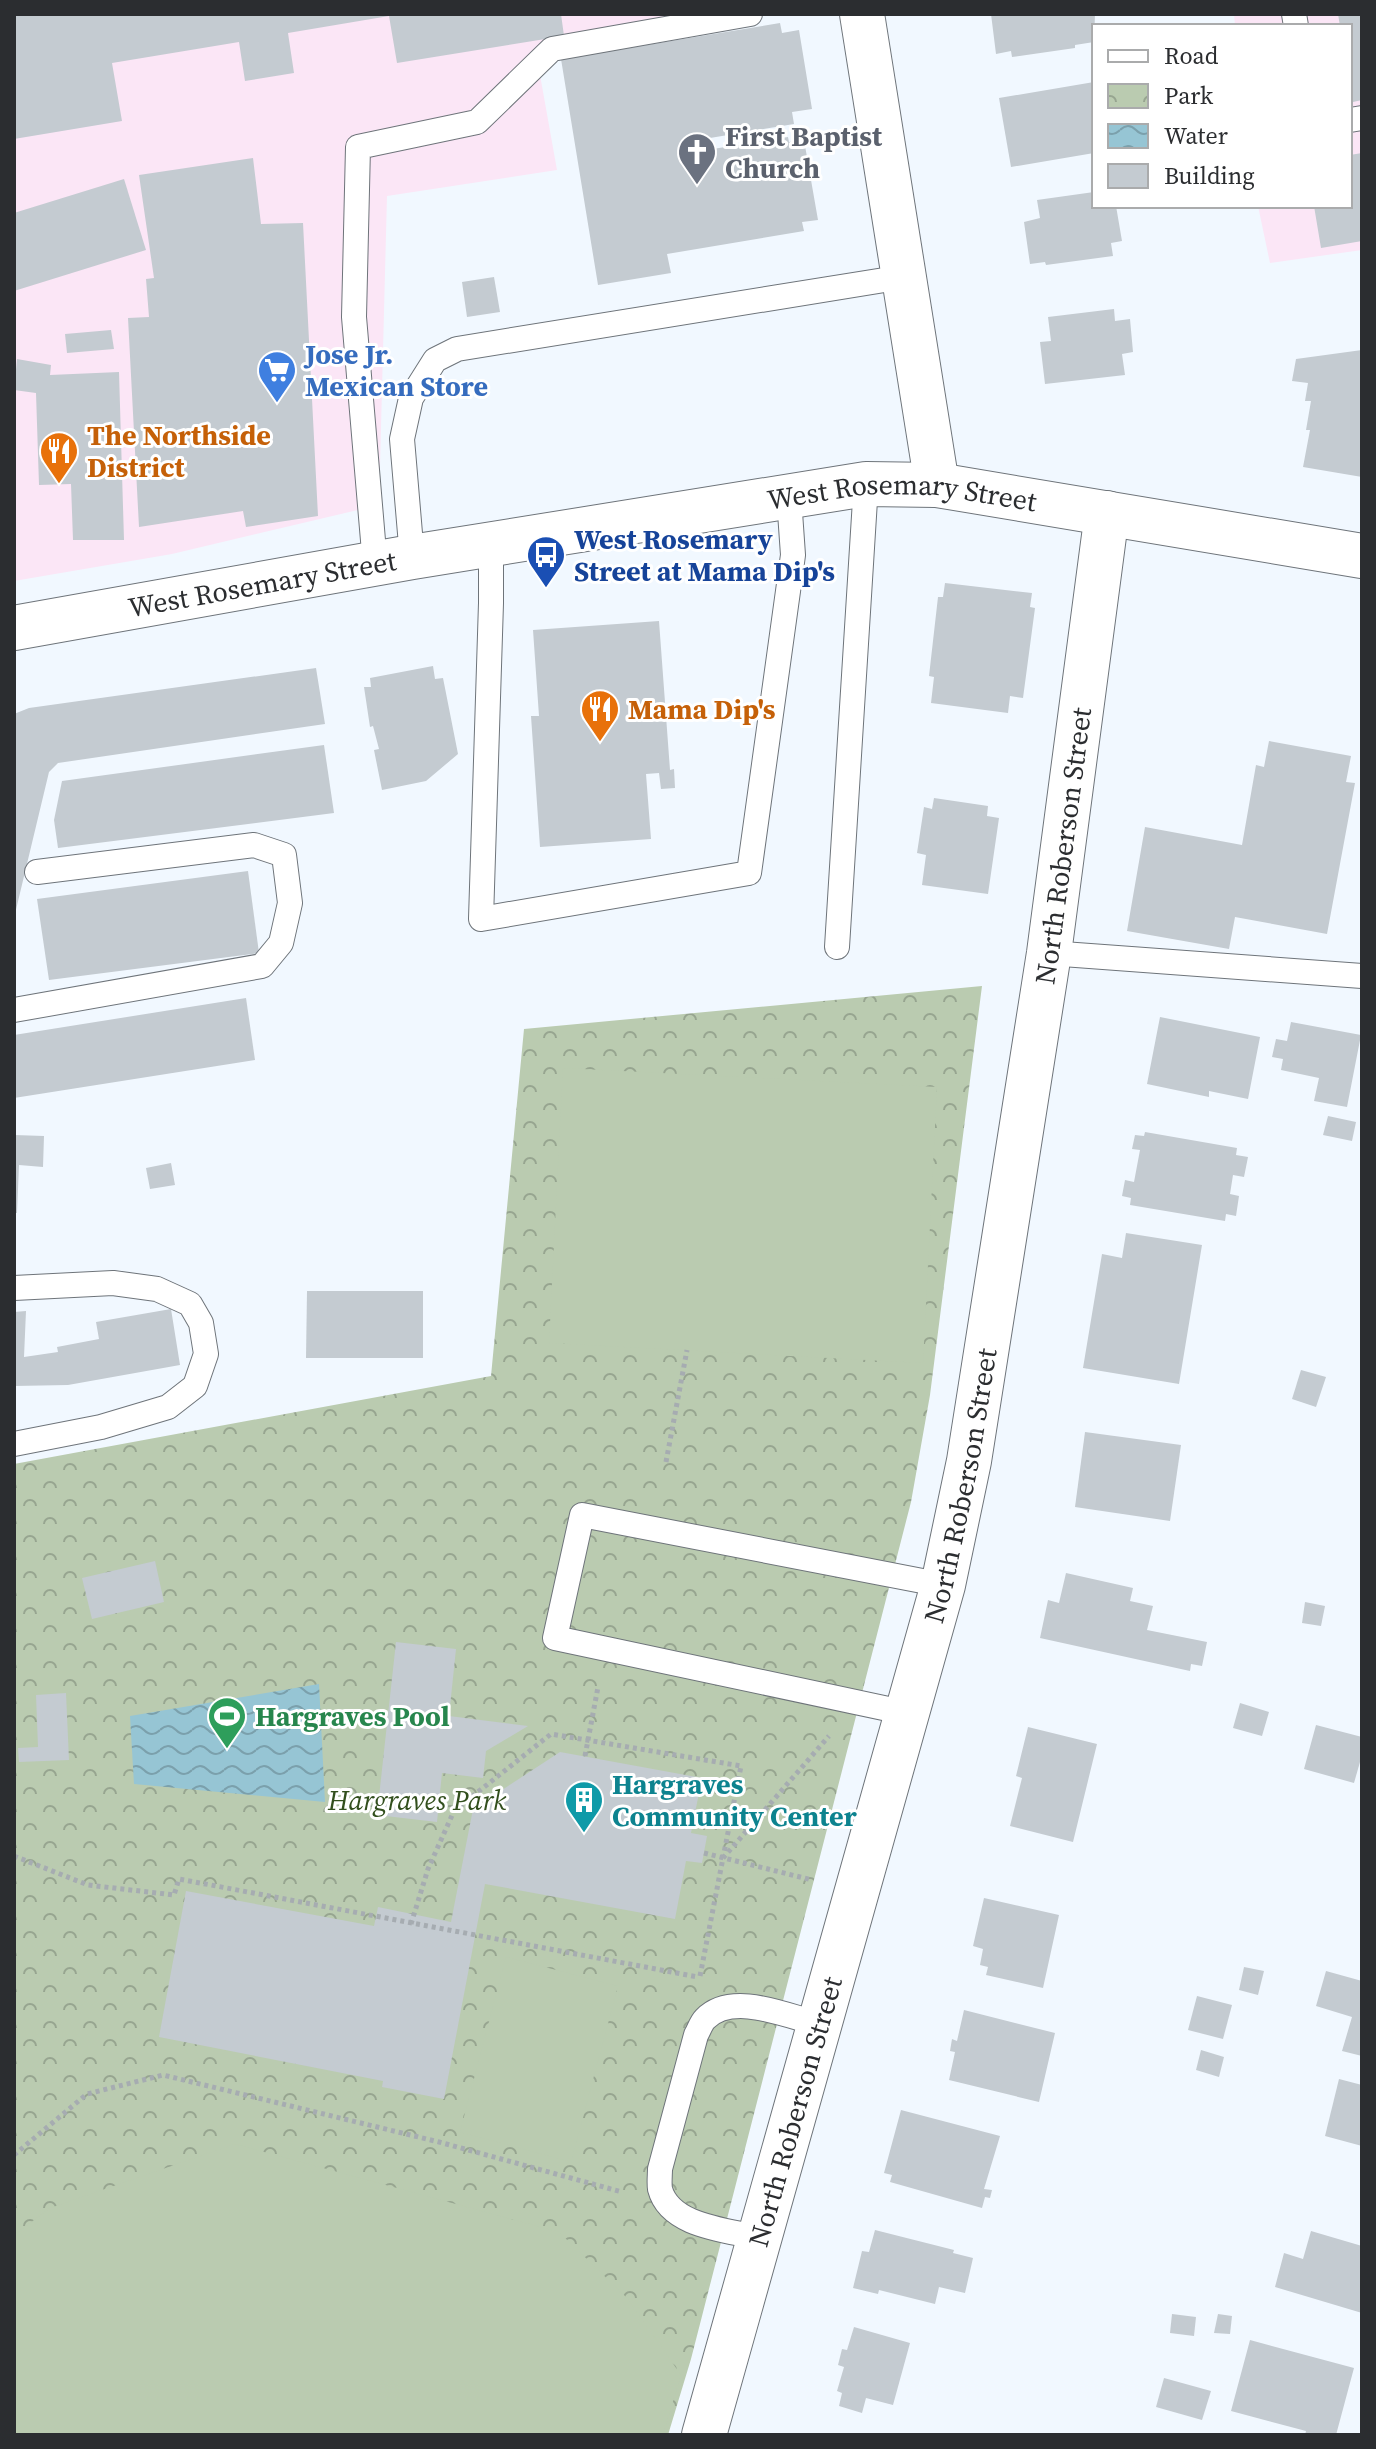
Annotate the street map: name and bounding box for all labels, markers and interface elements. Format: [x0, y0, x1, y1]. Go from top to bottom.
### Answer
legend [1092, 24, 1352, 208]
text: Road [1164, 39, 1219, 72]
text: Park [1164, 79, 1214, 112]
place label: First Baptist Church [725, 117, 883, 187]
text: Water [1164, 119, 1228, 152]
church icon: First Baptist Church [676, 131, 718, 186]
text: Building [1164, 159, 1255, 192]
place label: Jose Jr. Mexican Store [303, 335, 488, 405]
supermarket icon: Jose Jr. Mexican Store [256, 349, 298, 404]
place label: The Northside District [87, 416, 271, 486]
restaurant icon: The Northside District [38, 430, 80, 485]
street label: West Rosemary Street [764, 465, 1040, 520]
place label: West Rosemary Street at Mama Dip's [574, 520, 835, 590]
bus stop icon: West Rosemary Street at Mama Dip's [525, 534, 567, 589]
street label: West Rosemary Street [125, 541, 400, 626]
restaurant icon: Mama Dip's [579, 688, 621, 743]
place label: Mama Dip's [628, 690, 776, 728]
street label: North Roberson Street [1025, 704, 1100, 987]
street label: North Roberson Street [914, 1345, 1006, 1627]
sports icon: Hargraves Pool [206, 1695, 248, 1750]
place label: Hargraves Pool [255, 1697, 450, 1735]
place label: Hargraves Community Center [612, 1765, 857, 1835]
building icon: Hargraves Community Center [563, 1779, 605, 1834]
park label: Hargraves Park [327, 1781, 507, 1819]
street label: North Roberson Street [739, 1971, 851, 2251]

